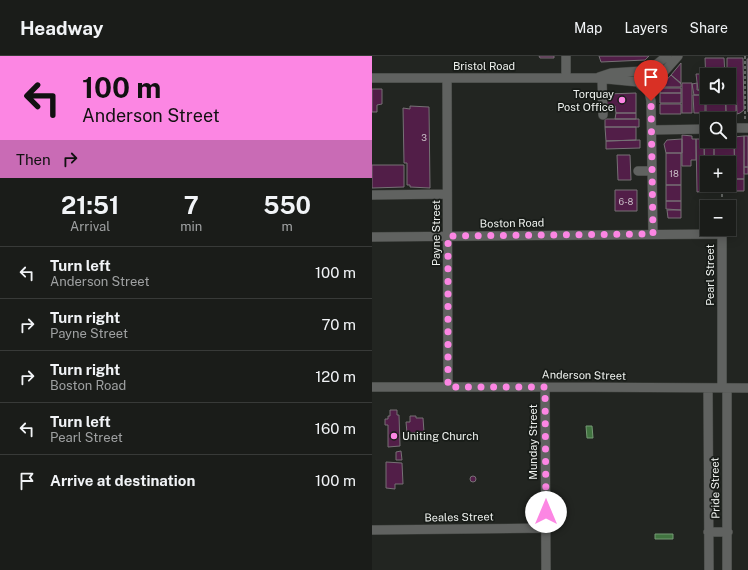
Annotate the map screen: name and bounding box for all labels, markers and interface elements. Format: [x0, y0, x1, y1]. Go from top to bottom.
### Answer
text: Headway [20, 17, 103, 39]
text: Map [574, 20, 602, 36]
text: Layers [624, 20, 668, 36]
text: Share [690, 20, 728, 36]
street label: Bristol Road [453, 60, 515, 72]
pin [634, 60, 668, 101]
icon: arrive [640, 66, 662, 88]
map controls [700, 68, 736, 236]
button: sound [700, 68, 736, 104]
text: 100 m [82, 71, 161, 104]
icon: left [16, 72, 68, 124]
place label: Torquay Post Office [557, 88, 614, 113]
marker: Torquay Post Office [617, 95, 627, 105]
text: Anderson Street [82, 105, 220, 126]
button: search [700, 112, 736, 148]
house number: 3 [421, 132, 427, 143]
icon: right [59, 148, 81, 170]
text: Then [16, 151, 51, 168]
button: + [700, 156, 736, 192]
house number: 18 [669, 168, 679, 179]
text: 21:51 [61, 191, 119, 219]
text: 7 [184, 191, 199, 219]
text: 550 [263, 191, 311, 219]
house number: 6-8 [619, 196, 634, 207]
street label: Payne Street [430, 200, 442, 266]
button: − [700, 200, 736, 236]
street label: Boston Road [480, 216, 544, 230]
text: Arrival [70, 219, 110, 234]
text: min [180, 219, 202, 234]
text: m [282, 219, 293, 234]
street label: Pearl Street [704, 244, 716, 306]
text: Turn left [50, 257, 111, 274]
icon: left [16, 262, 38, 284]
text: 100 m [315, 264, 356, 281]
text: Anderson Street [50, 274, 149, 289]
text: Turn right [50, 309, 120, 326]
icon: right [16, 314, 38, 336]
text: 70 m [321, 316, 356, 333]
text: Payne Street [50, 326, 128, 341]
text: Turn right [50, 361, 120, 378]
icon: right [16, 366, 38, 388]
text: 120 m [315, 368, 356, 385]
street label: Anderson Street [542, 368, 626, 382]
text: Boston Road [50, 378, 126, 393]
street label: Munday Street [527, 404, 539, 480]
text: Turn left [50, 413, 111, 430]
icon: left [16, 418, 38, 440]
text: 160 m [315, 420, 356, 437]
text: Pearl Street [50, 430, 123, 445]
place label: Uniting Church [402, 430, 479, 442]
marker: Uniting Church [389, 431, 399, 441]
street label: Pride Street [708, 457, 722, 519]
icon: arrive [16, 470, 38, 492]
text: Arrive at destination [50, 472, 195, 489]
text: 100 m [315, 472, 356, 489]
position arrow [525, 491, 567, 533]
street label: Beales Street [424, 510, 494, 524]

